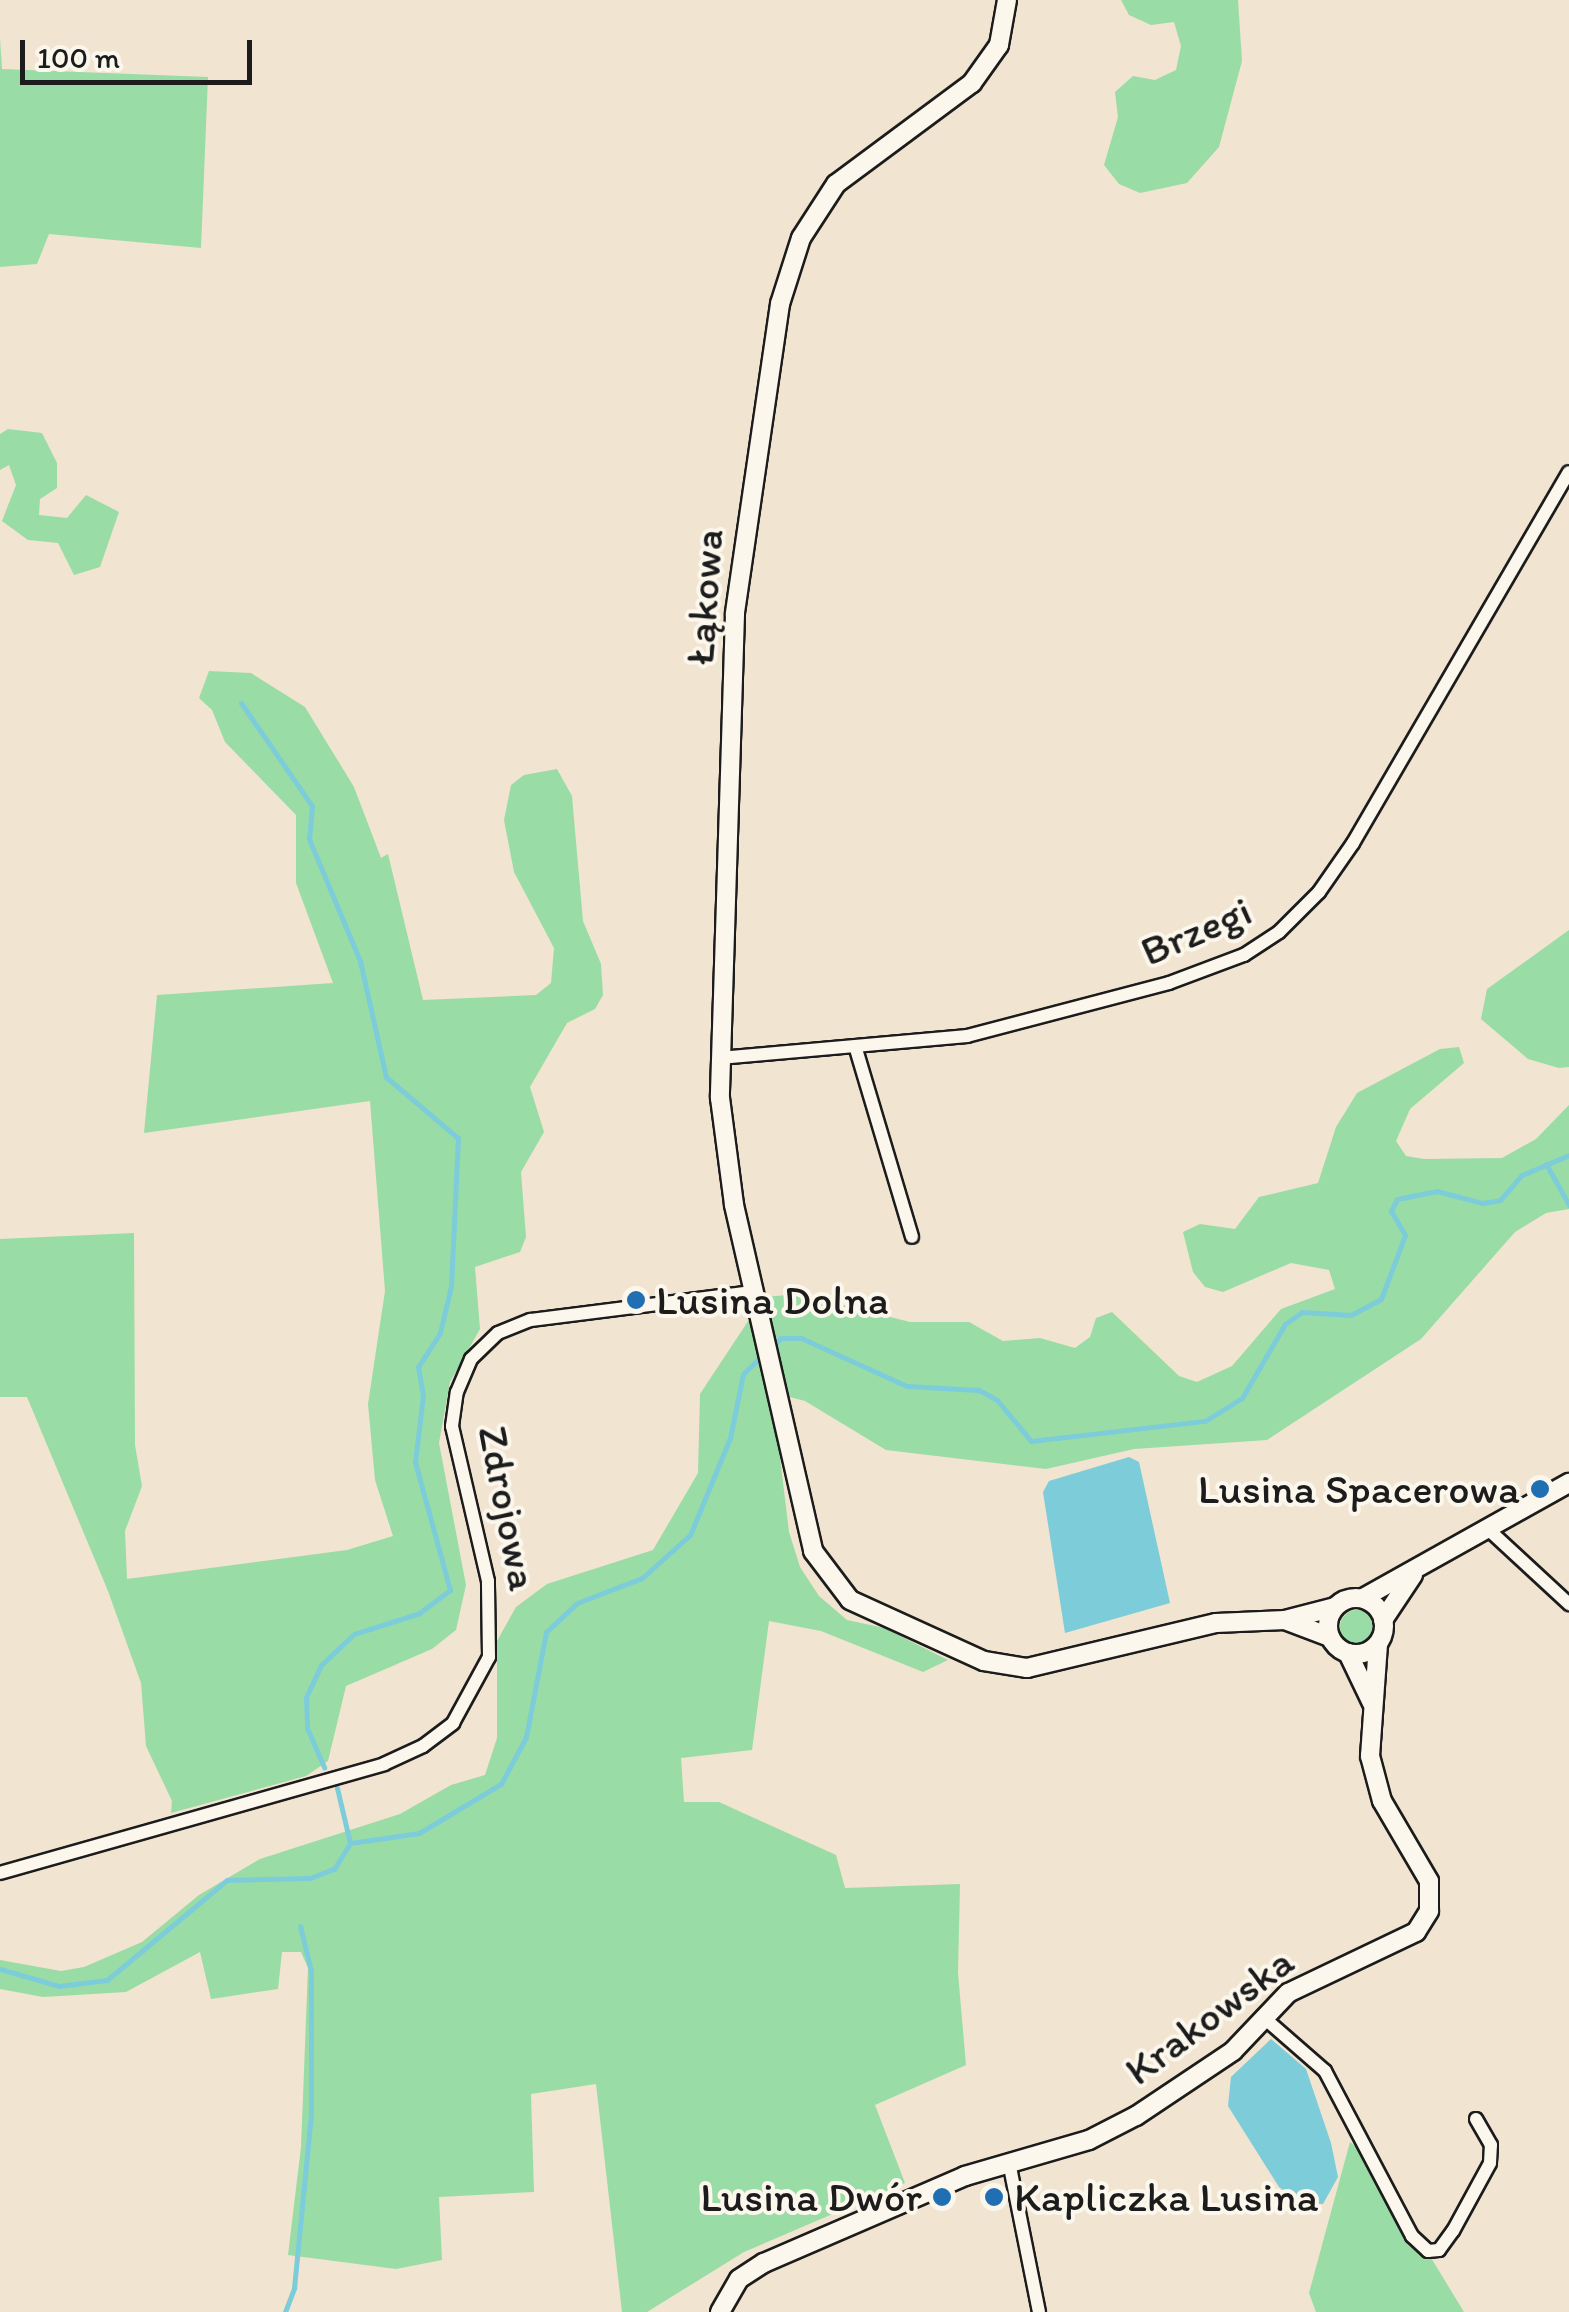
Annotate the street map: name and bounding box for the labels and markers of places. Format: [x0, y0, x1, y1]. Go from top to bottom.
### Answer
place label: Lusina Dolna [656, 1275, 887, 1325]
marker: Lusina Dolna [625, 1289, 647, 1311]
place label: Lusina Spacerowa [1198, 1464, 1520, 1514]
marker: Lusina Spacerowa [1529, 1478, 1551, 1500]
place label: Lusina Dwór [701, 2172, 922, 2222]
place label: Kapliczka Lusina [1014, 2172, 1317, 2222]
marker: Lusina Dwór [931, 2186, 953, 2208]
marker: Kapliczka Lusina [983, 2186, 1005, 2208]

